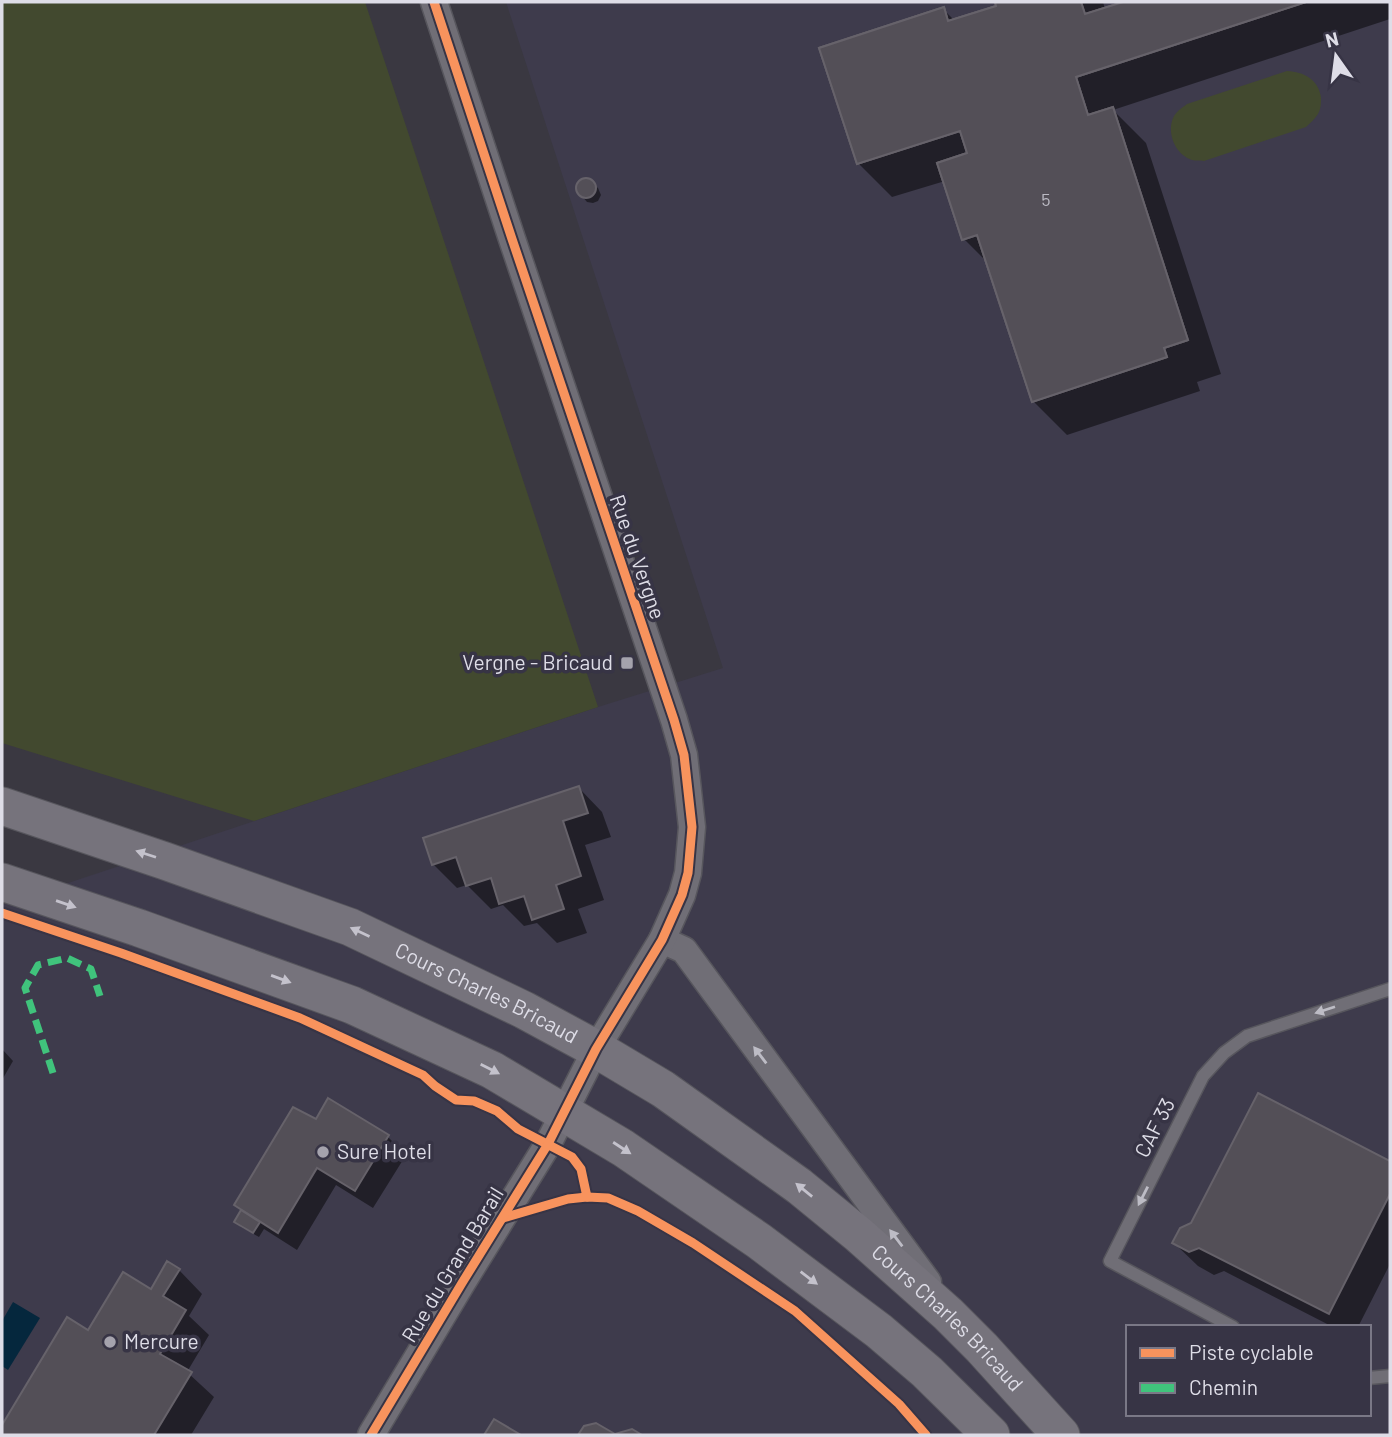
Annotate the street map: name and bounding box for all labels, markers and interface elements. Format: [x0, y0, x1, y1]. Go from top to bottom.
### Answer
north arrow [1301, 21, 1371, 91]
text: N [1323, 26, 1341, 52]
house number: 5 [1041, 188, 1051, 210]
street label: Rue du Vergne [605, 491, 671, 622]
place label: Vergne - Bricaud [462, 649, 613, 674]
marker: Vergne - Bricaud [619, 655, 635, 671]
one-way arrow [135, 848, 156, 859]
one-way arrow [56, 899, 77, 910]
one-way arrow [350, 926, 370, 937]
street label: Cours Charles Bricaud [392, 936, 583, 1048]
one-way arrow [271, 974, 292, 985]
one-way arrow [1315, 1005, 1336, 1016]
one-way arrow [754, 1046, 768, 1064]
one-way arrow [480, 1064, 500, 1075]
street label: CAF 33 [1128, 1093, 1179, 1161]
place label: Sure Hotel [337, 1138, 432, 1163]
one-way arrow [613, 1141, 632, 1154]
marker: Sure Hotel [315, 1144, 331, 1160]
street label: Rue du Grand Barail [395, 1182, 508, 1346]
one-way arrow [795, 1183, 813, 1198]
one-way arrow [1137, 1186, 1148, 1206]
one-way arrow [889, 1229, 903, 1247]
street label: Cours Charles Bricaud [867, 1239, 1029, 1396]
one-way arrow [799, 1271, 817, 1286]
legend [1126, 1325, 1371, 1416]
place label: Mercure [124, 1328, 199, 1353]
marker: Mercure [102, 1334, 118, 1350]
text: Piste cyclable [1189, 1339, 1314, 1364]
text: Chemin [1189, 1374, 1258, 1399]

